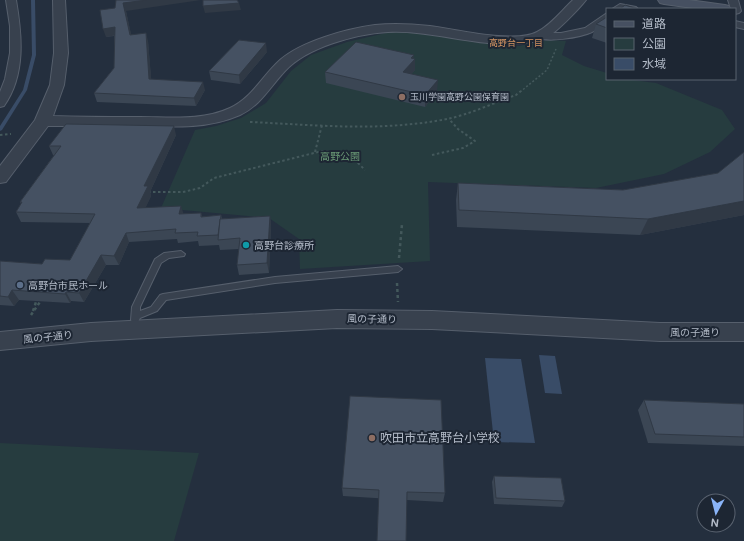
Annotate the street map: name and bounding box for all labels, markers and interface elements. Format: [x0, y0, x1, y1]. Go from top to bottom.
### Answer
legend [606, 8, 736, 80]
text: 道路 [642, 16, 666, 32]
text: 公園 [642, 36, 666, 52]
district label: 高野台一丁目 [489, 37, 543, 49]
text: 水域 [642, 56, 666, 72]
place label: 玉川学園高野公園保育園 [410, 91, 509, 103]
marker: 玉川学園高野公園保育園 [397, 92, 407, 102]
park label: 高野公園 [320, 150, 360, 163]
place label: 高野台診療所 [254, 239, 314, 252]
marker: 高野台診療所 [241, 240, 251, 250]
place label: 高野台市民ホール [28, 279, 108, 292]
marker: 高野台市民ホール [15, 280, 25, 290]
street label: 風の子通り [347, 312, 397, 326]
street label: 風の子通り [670, 326, 720, 339]
street label: 風の子通り [22, 328, 74, 346]
place label: 吹田市立高野台小学校 [380, 430, 500, 446]
marker: 吹田市立高野台小学校 [367, 433, 377, 443]
north arrow [696, 493, 736, 533]
text: N [710, 515, 720, 530]

